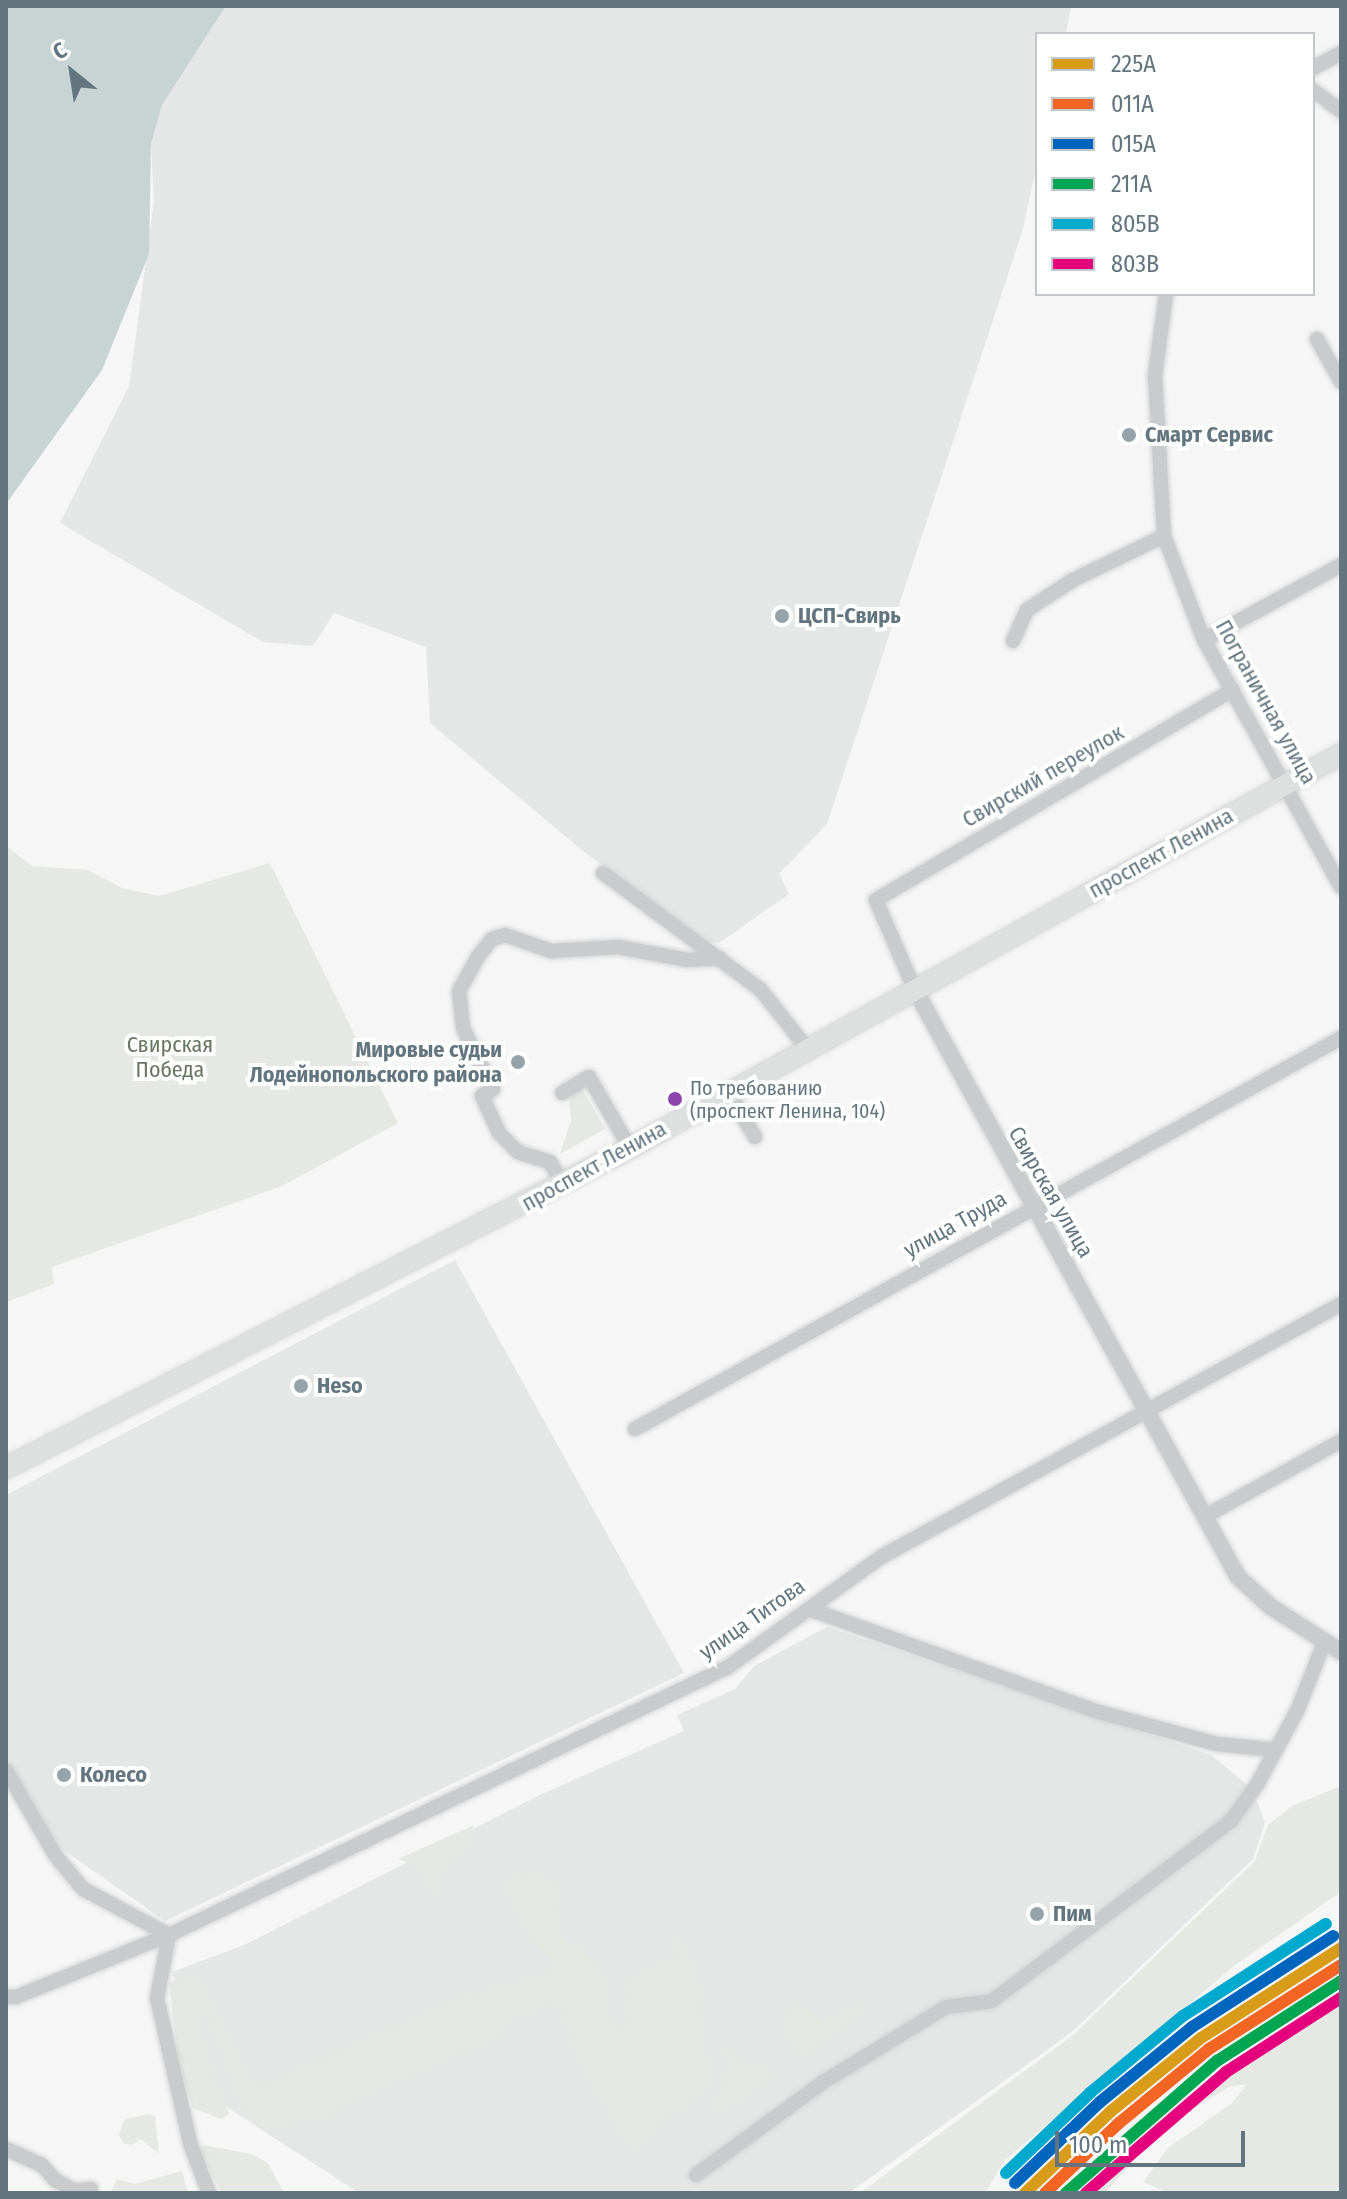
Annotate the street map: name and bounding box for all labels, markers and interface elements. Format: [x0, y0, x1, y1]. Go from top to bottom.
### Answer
north arrow [32, 32, 112, 112]
legend [1035, 32, 1315, 296]
text: С [48, 36, 71, 65]
text: 225А [1111, 50, 1156, 78]
text: 011А [1111, 90, 1154, 118]
text: 015А [1111, 130, 1156, 158]
text: 211А [1111, 170, 1152, 198]
text: 805В [1111, 210, 1160, 238]
text: 803В [1111, 250, 1159, 278]
place label: Смарт Сервис [1145, 422, 1273, 448]
marker: Смарт Сервис [1120, 426, 1138, 444]
place label: ЦСП-Свирь [798, 603, 901, 629]
marker: ЦСП-Свирь [773, 607, 791, 625]
street label: Пограничная улица [1210, 615, 1322, 789]
street label: Свирский переулок [958, 719, 1128, 833]
street label: проспект Ленина [1084, 802, 1238, 904]
park label: Свирская Победа [127, 1031, 213, 1082]
place label: Мировые судьи Лодейнопольского района [250, 1036, 502, 1088]
marker: Мировые судьи Лодейнопольского района [509, 1053, 527, 1071]
place label: По требованию (проспект Ленина, 104) [690, 1076, 885, 1123]
marker: По требованию (проспект Ленина, 104) [667, 1091, 683, 1107]
street label: проспект Ленина [517, 1115, 671, 1217]
street label: Свирская улица [1003, 1122, 1099, 1262]
street label: улица Труда [899, 1185, 1011, 1263]
place label: Heso [317, 1373, 363, 1399]
marker: Heso [292, 1377, 310, 1395]
street label: улица Титова [694, 1573, 810, 1665]
place label: Колесо [80, 1762, 147, 1788]
marker: Колесо [55, 1766, 73, 1784]
place label: Пим [1053, 1901, 1091, 1927]
marker: Пим [1028, 1905, 1046, 1923]
scale bar [1059, 2115, 1249, 2165]
text: 100 m [1069, 2131, 1127, 2159]

